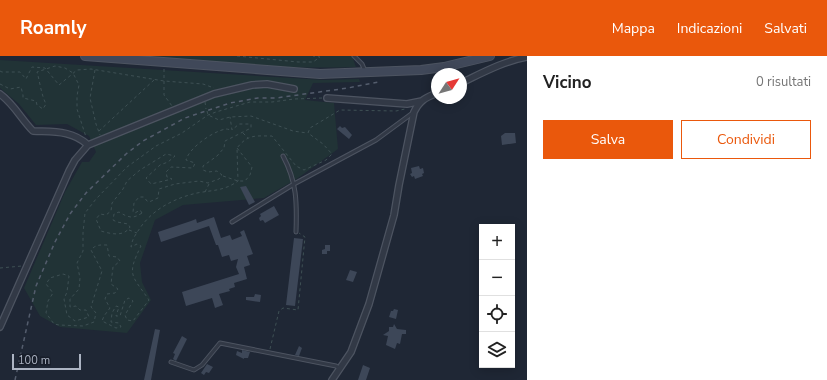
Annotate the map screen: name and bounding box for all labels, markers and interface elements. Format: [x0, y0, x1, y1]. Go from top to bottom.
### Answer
text: Roamly [20, 15, 87, 41]
text: Mappa [612, 19, 655, 38]
text: Indicazioni [677, 19, 742, 38]
text: Salvati [764, 19, 807, 38]
north arrow [431, 68, 467, 104]
text: Vicino [543, 71, 592, 94]
text: 0 risultati [756, 73, 811, 91]
button: Salva [543, 120, 673, 159]
button: Condividi [681, 120, 811, 159]
map controls [479, 224, 515, 368]
button: + [479, 224, 515, 260]
button: − [479, 260, 515, 296]
button: locate [479, 296, 515, 332]
button: layers [479, 332, 515, 368]
scale bar [12, 352, 81, 371]
text: 100 m [18, 353, 50, 368]

